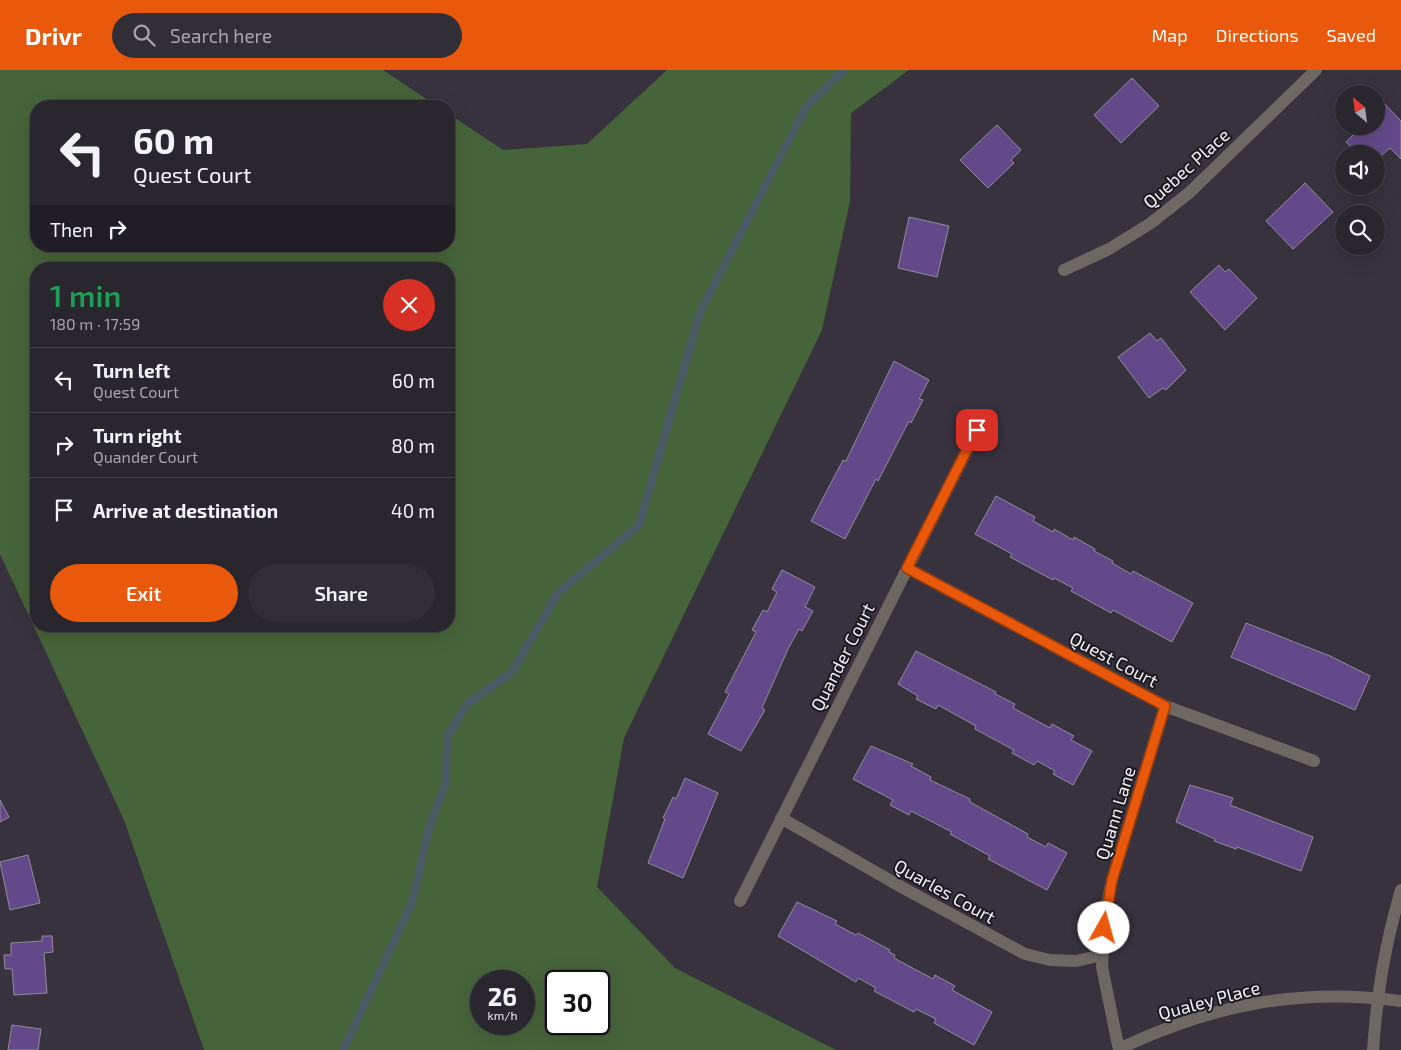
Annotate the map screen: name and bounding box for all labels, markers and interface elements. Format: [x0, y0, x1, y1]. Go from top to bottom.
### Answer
search box [112, 13, 462, 58]
text: Drivr [25, 21, 82, 50]
icon: search [130, 21, 158, 49]
text: Search here [170, 24, 272, 47]
text: Map [1151, 24, 1188, 46]
text: Directions [1216, 24, 1299, 46]
text: Saved [1327, 24, 1376, 46]
north arrow [1335, 85, 1385, 135]
map controls [1335, 85, 1385, 255]
text: 60 m [133, 119, 214, 161]
icon: left [50, 120, 115, 185]
street label: Quebec Place [1138, 123, 1234, 213]
button: sound [1335, 145, 1385, 195]
text: Quest Court [133, 161, 251, 187]
button: search [1335, 205, 1385, 255]
icon: right [103, 215, 131, 243]
text: Then [50, 218, 93, 241]
text: 1 min [50, 277, 121, 313]
button: close [383, 279, 435, 331]
text: 180 m · 17:59 [50, 314, 140, 333]
text: Turn left [93, 359, 170, 382]
icon: left [50, 366, 78, 394]
text: 60 m [392, 369, 435, 392]
text: Quest Court [93, 382, 179, 401]
pin [956, 409, 998, 451]
icon: arrive [963, 416, 991, 444]
text: Turn right [93, 424, 181, 447]
icon: right [50, 431, 78, 459]
text: 80 m [391, 434, 435, 457]
text: Quander Court [93, 447, 198, 466]
icon: arrive [50, 496, 78, 524]
text: Arrive at destination [93, 499, 278, 522]
text: 40 m [391, 499, 435, 522]
button: Exit [50, 564, 238, 622]
button: Share [248, 564, 435, 622]
street label: Quander Court [805, 599, 879, 715]
street label: Quest Court [1066, 627, 1162, 692]
street label: Quann Lane [1090, 764, 1140, 862]
street label: Quarles Court [891, 854, 1000, 928]
position arrow [1077, 901, 1129, 953]
speed limit sign: 30 [545, 970, 610, 1035]
street label: Qualey Place [1156, 976, 1262, 1024]
text: 26 [488, 981, 517, 1011]
text: km/h [488, 1008, 517, 1022]

